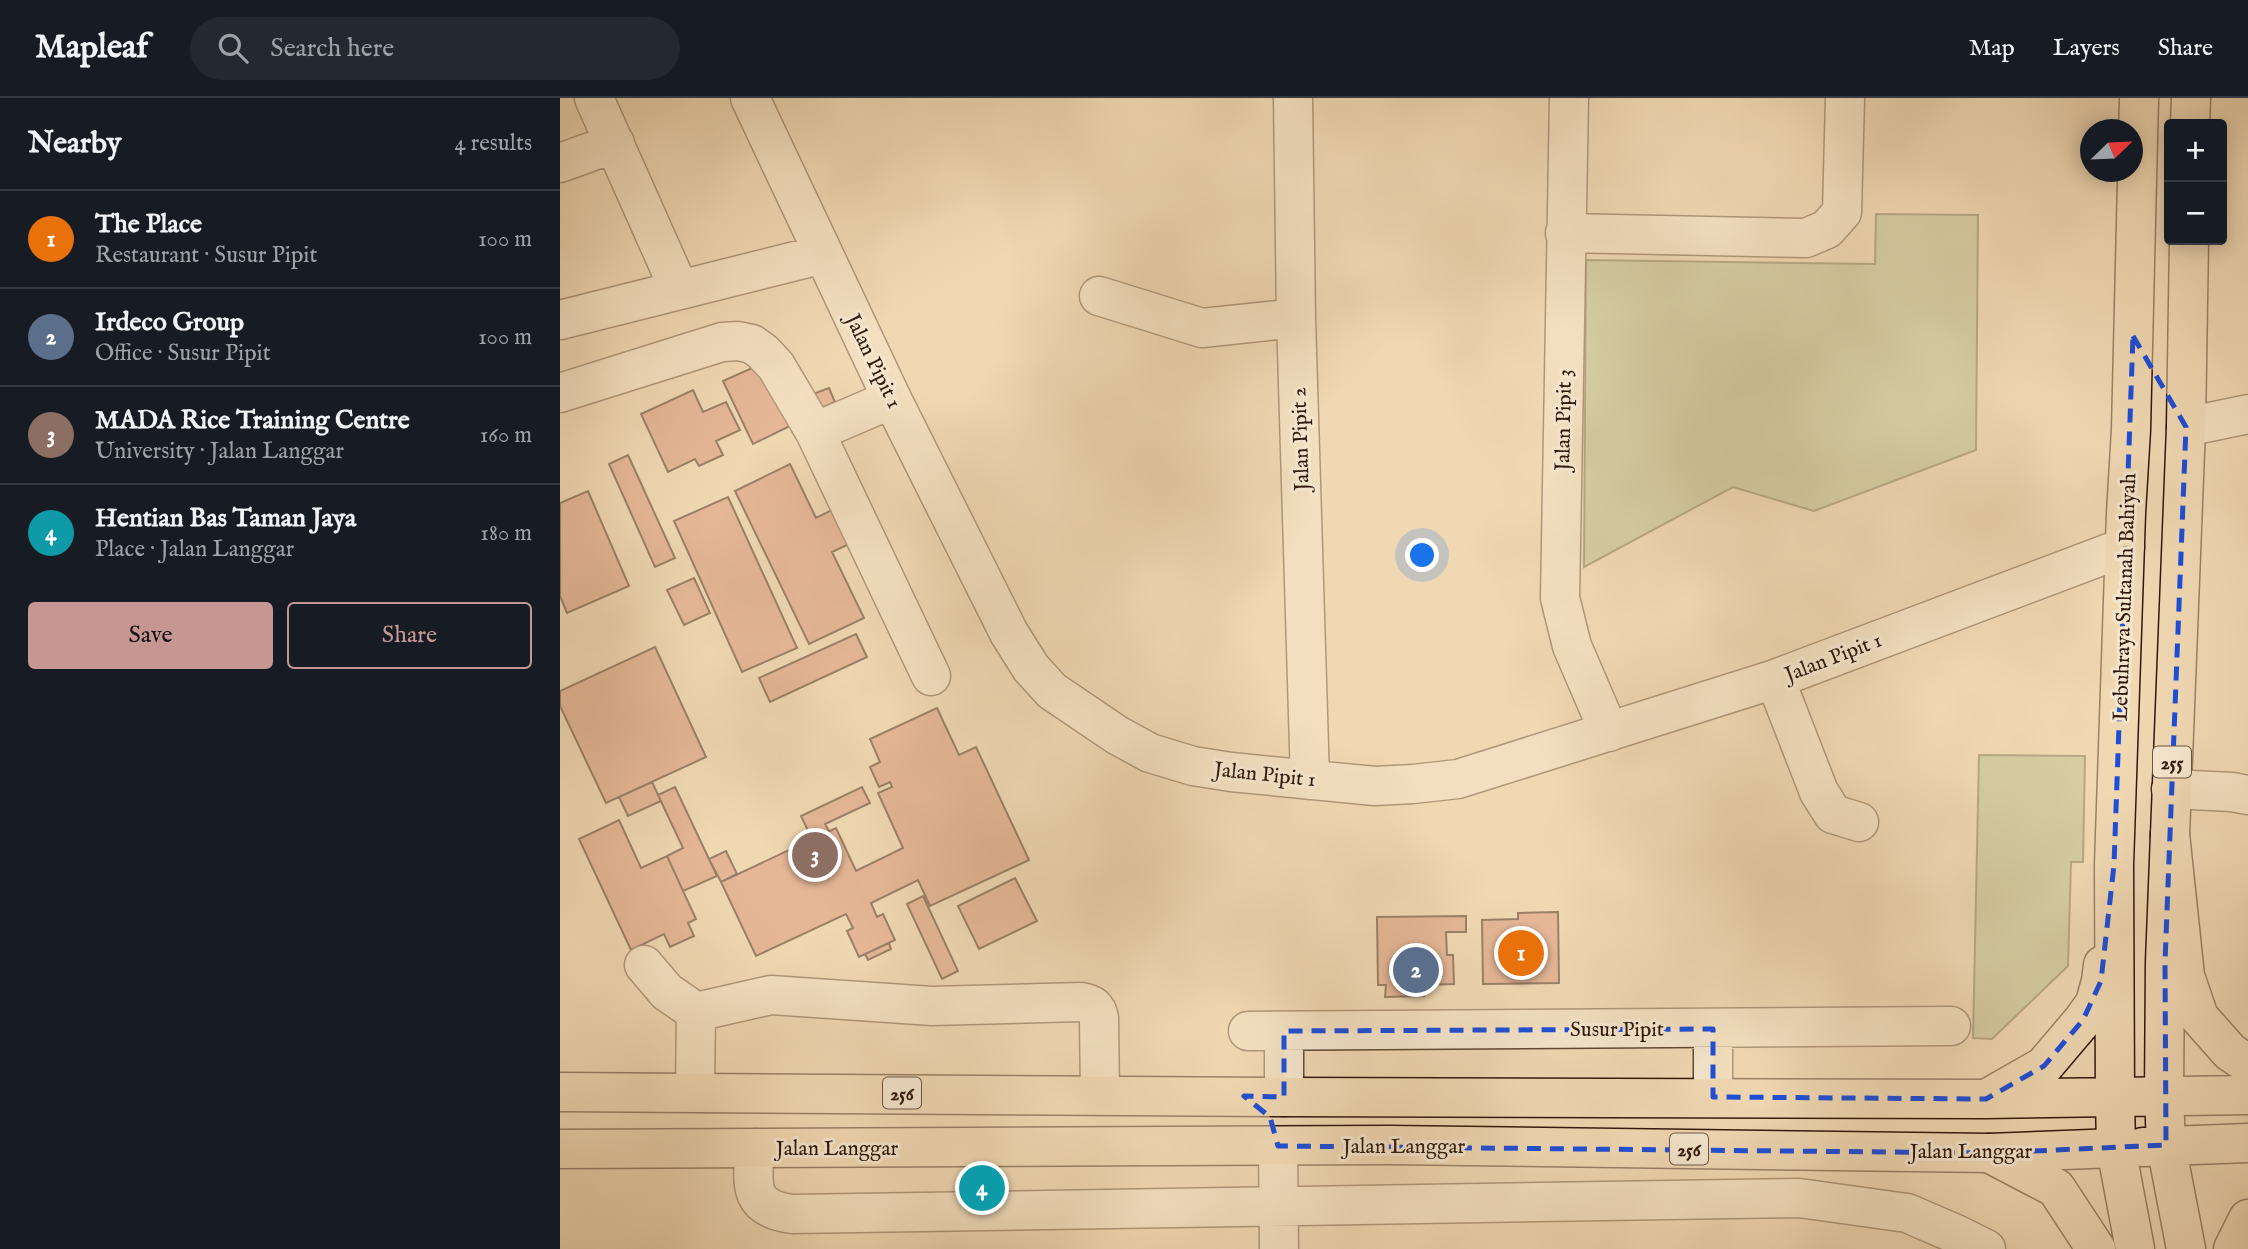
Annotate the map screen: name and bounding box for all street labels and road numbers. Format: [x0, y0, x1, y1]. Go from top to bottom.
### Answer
street label: Jalan Pipit 1 [837, 308, 907, 413]
street label: Jalan Pipit 3 [1550, 369, 1579, 473]
street label: Jalan Pipit 2 [1286, 386, 1317, 493]
street label: Lebuhraya Sultanah Bahiyah [2108, 473, 2143, 722]
street label: Jalan Pipit 1 [1779, 628, 1886, 690]
road number: 255 [2153, 747, 2191, 778]
street label: Jalan Pipit 1 [1211, 757, 1317, 794]
street label: Susur Pipit [1570, 1017, 1664, 1044]
road number: 256 [883, 1077, 921, 1108]
street label: Jalan Langgar [1341, 1134, 1466, 1161]
road number: 256 [1670, 1134, 1708, 1164]
street label: Jalan Langgar [774, 1136, 899, 1163]
street label: Jalan Langgar [1908, 1139, 2033, 1166]

